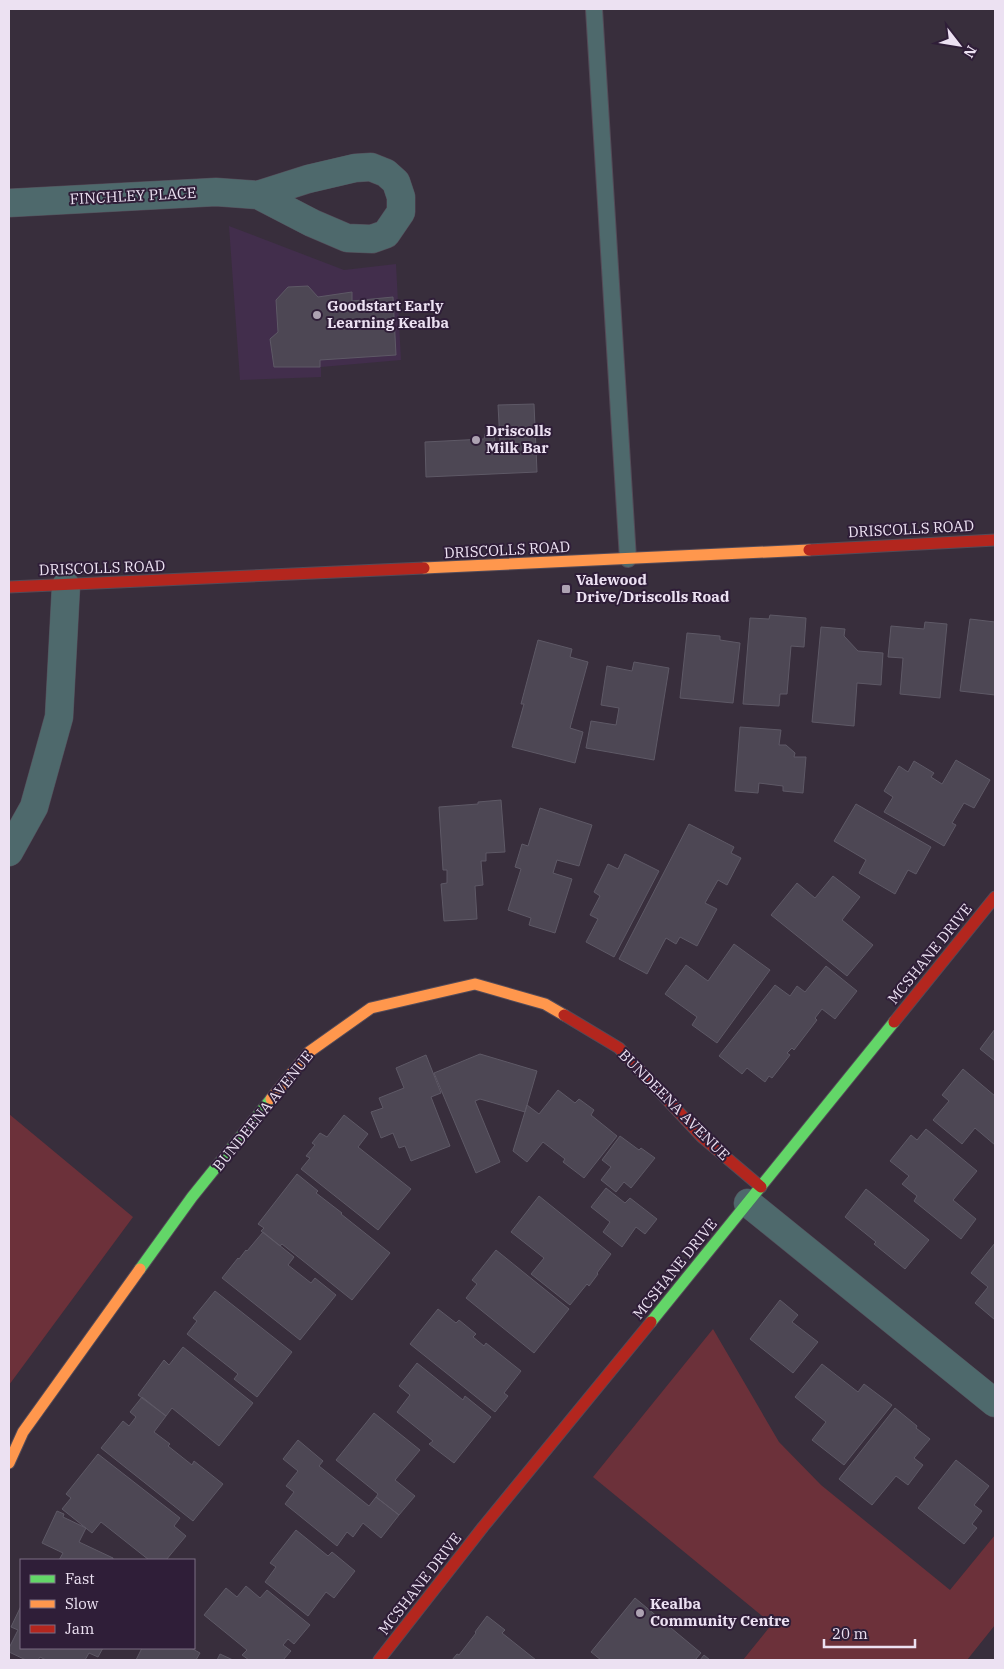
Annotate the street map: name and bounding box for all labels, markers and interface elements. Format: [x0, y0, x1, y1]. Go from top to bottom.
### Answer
north arrow [934, 20, 984, 70]
text: N [960, 42, 981, 61]
street label: FINCHLEY PLACE [69, 183, 197, 208]
place label: Goodstart Early Learning Kealba [327, 296, 450, 332]
marker: Goodstart Early Learning Kealba [311, 309, 323, 321]
place label: Driscolls Milk Bar [486, 421, 551, 457]
marker: Driscolls Milk Bar [470, 434, 482, 446]
street label: DRISCOLLS ROAD [847, 516, 975, 541]
street label: DRISCOLLS ROAD [443, 537, 571, 562]
street label: DRISCOLLS ROAD [39, 556, 165, 579]
place label: Valewood Drive/Driscolls Road [576, 570, 730, 606]
marker: Valewood Drive/Driscolls Road [560, 583, 572, 595]
street label: MCSHANE DRIVE [883, 900, 976, 1008]
street label: BUNDEENA AVENUE [615, 1045, 734, 1164]
street label: BUNDEENA AVENUE [208, 1047, 317, 1175]
street label: MCSHANE DRIVE [628, 1215, 721, 1323]
street label: MCSHANE DRIVE [374, 1529, 465, 1638]
legend [20, 1559, 195, 1649]
text: Fast [65, 1569, 95, 1588]
text: Slow [65, 1594, 99, 1613]
place label: Kealba Community Centre [650, 1594, 790, 1630]
marker: Kealba Community Centre [634, 1607, 646, 1619]
scale bar [824, 1616, 915, 1648]
text: Jam [65, 1619, 94, 1638]
text: 20 m [832, 1624, 868, 1643]

